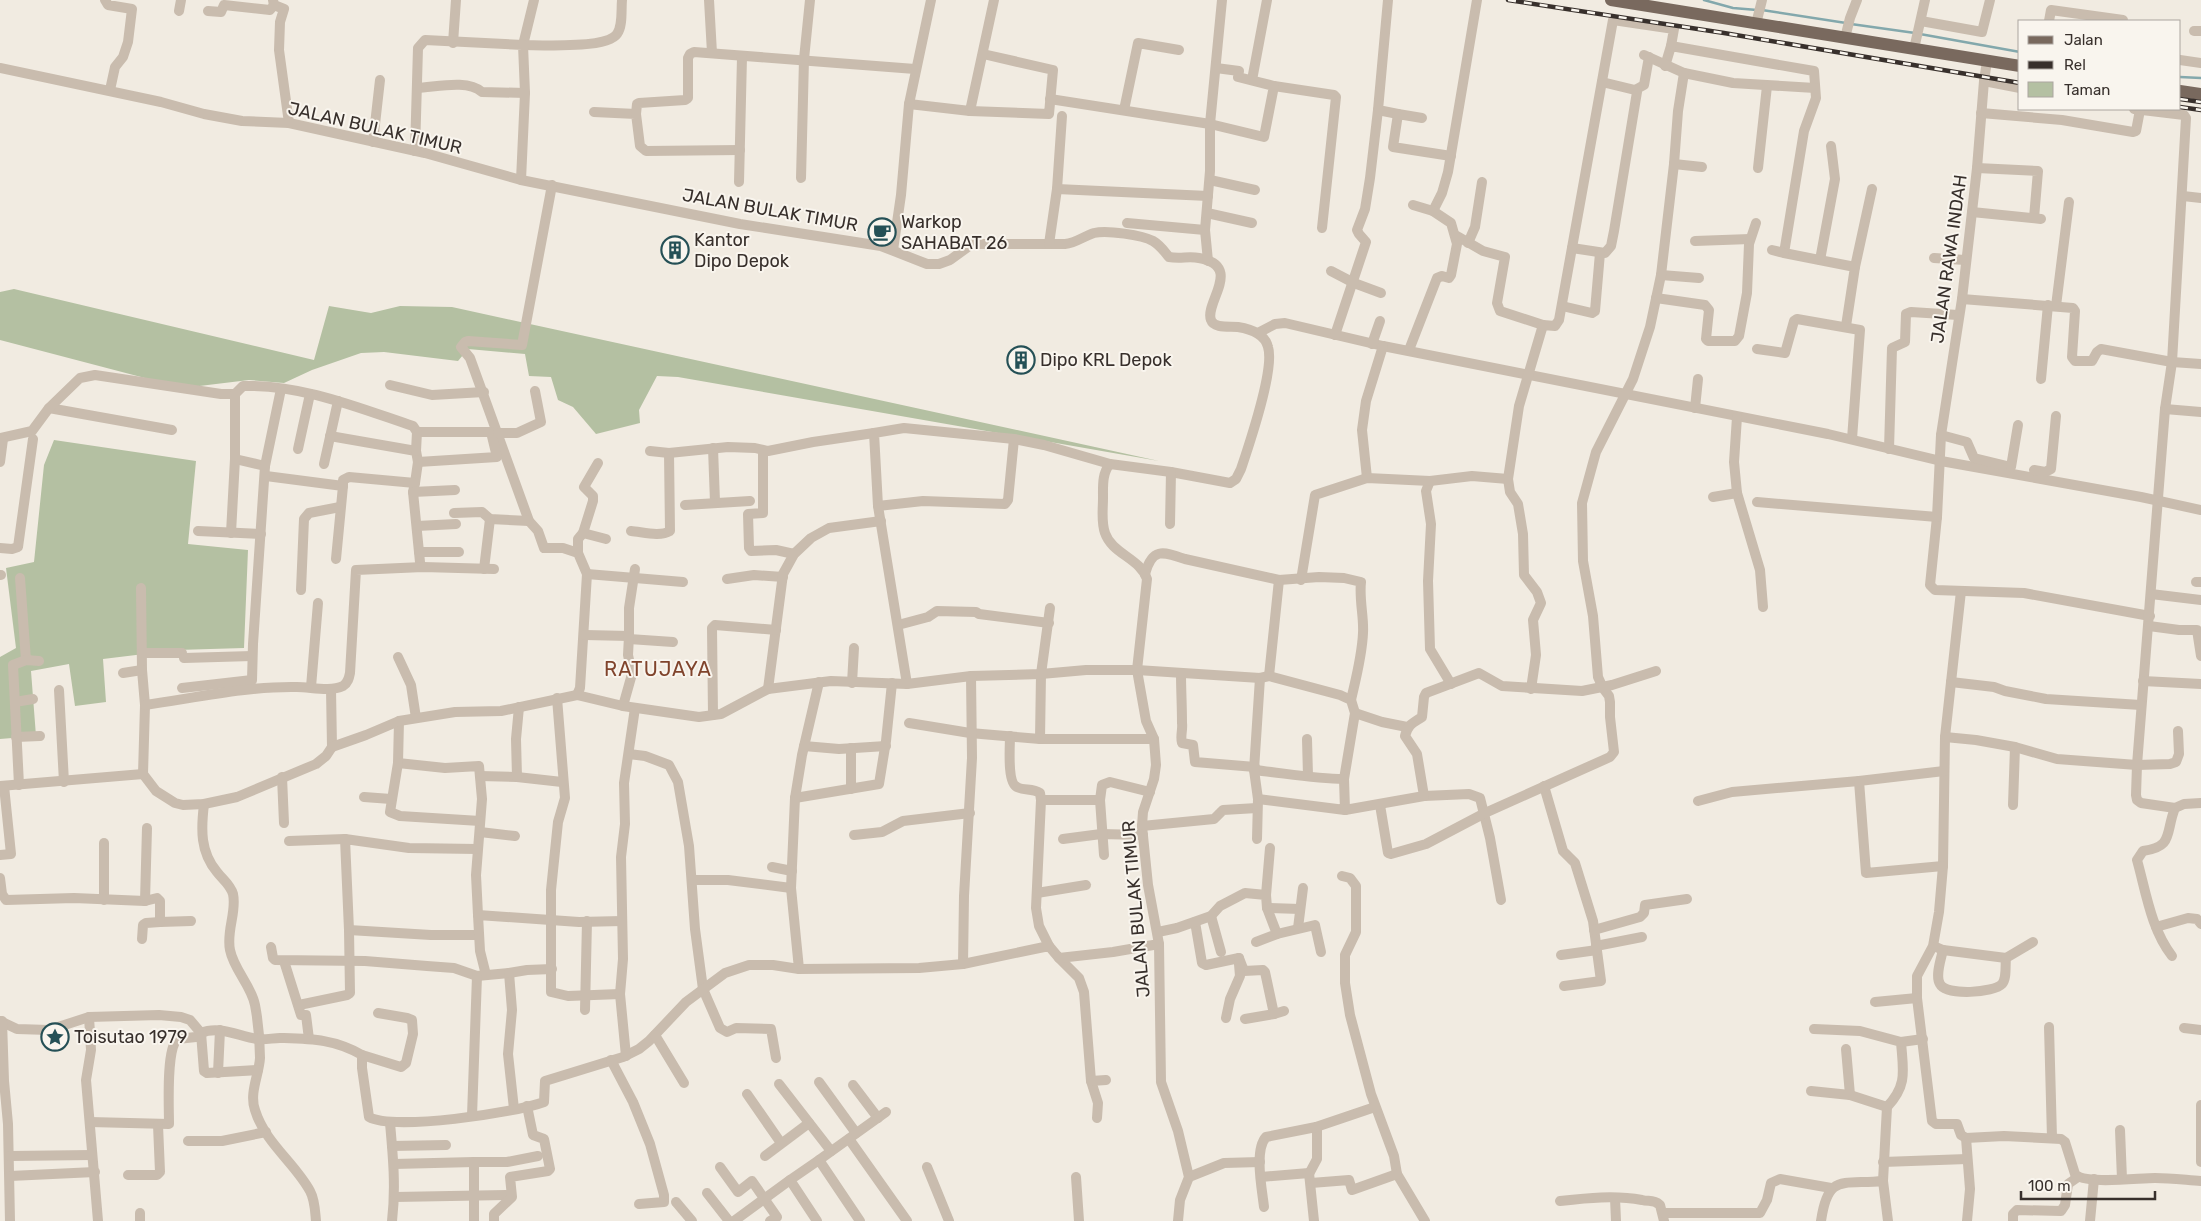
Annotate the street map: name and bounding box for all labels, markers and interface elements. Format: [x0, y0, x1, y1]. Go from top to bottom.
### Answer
legend [2018, 20, 2181, 110]
text: Jalan [2064, 31, 2103, 49]
text: Rel [2064, 56, 2086, 74]
text: Taman [2064, 81, 2110, 99]
street label: JALAN BULAK TIMUR [286, 97, 464, 159]
street label: JALAN RAWA INDAH [1926, 173, 1972, 345]
street label: JALAN BULAK TIMUR [681, 184, 860, 236]
place label: Warkop SAHABAT 26 [901, 211, 1008, 254]
cafe icon: Warkop SAHABAT 26 [867, 217, 897, 247]
place label: Kantor Dipo Depok [694, 229, 790, 272]
building icon: Kantor Dipo Depok [660, 235, 690, 265]
building icon: Dipo KRL Depok [1006, 345, 1036, 375]
place label: Dipo KRL Depok [1040, 349, 1172, 371]
district label: RATUJAYA [604, 657, 712, 681]
street label: JALAN BULAK TIMUR [1117, 819, 1155, 999]
place icon: Toisutao 1979 [40, 1022, 70, 1052]
place label: Toisutao 1979 [74, 1026, 187, 1048]
scale bar [2021, 1168, 2155, 1200]
text: 100 m [2028, 1177, 2070, 1195]

